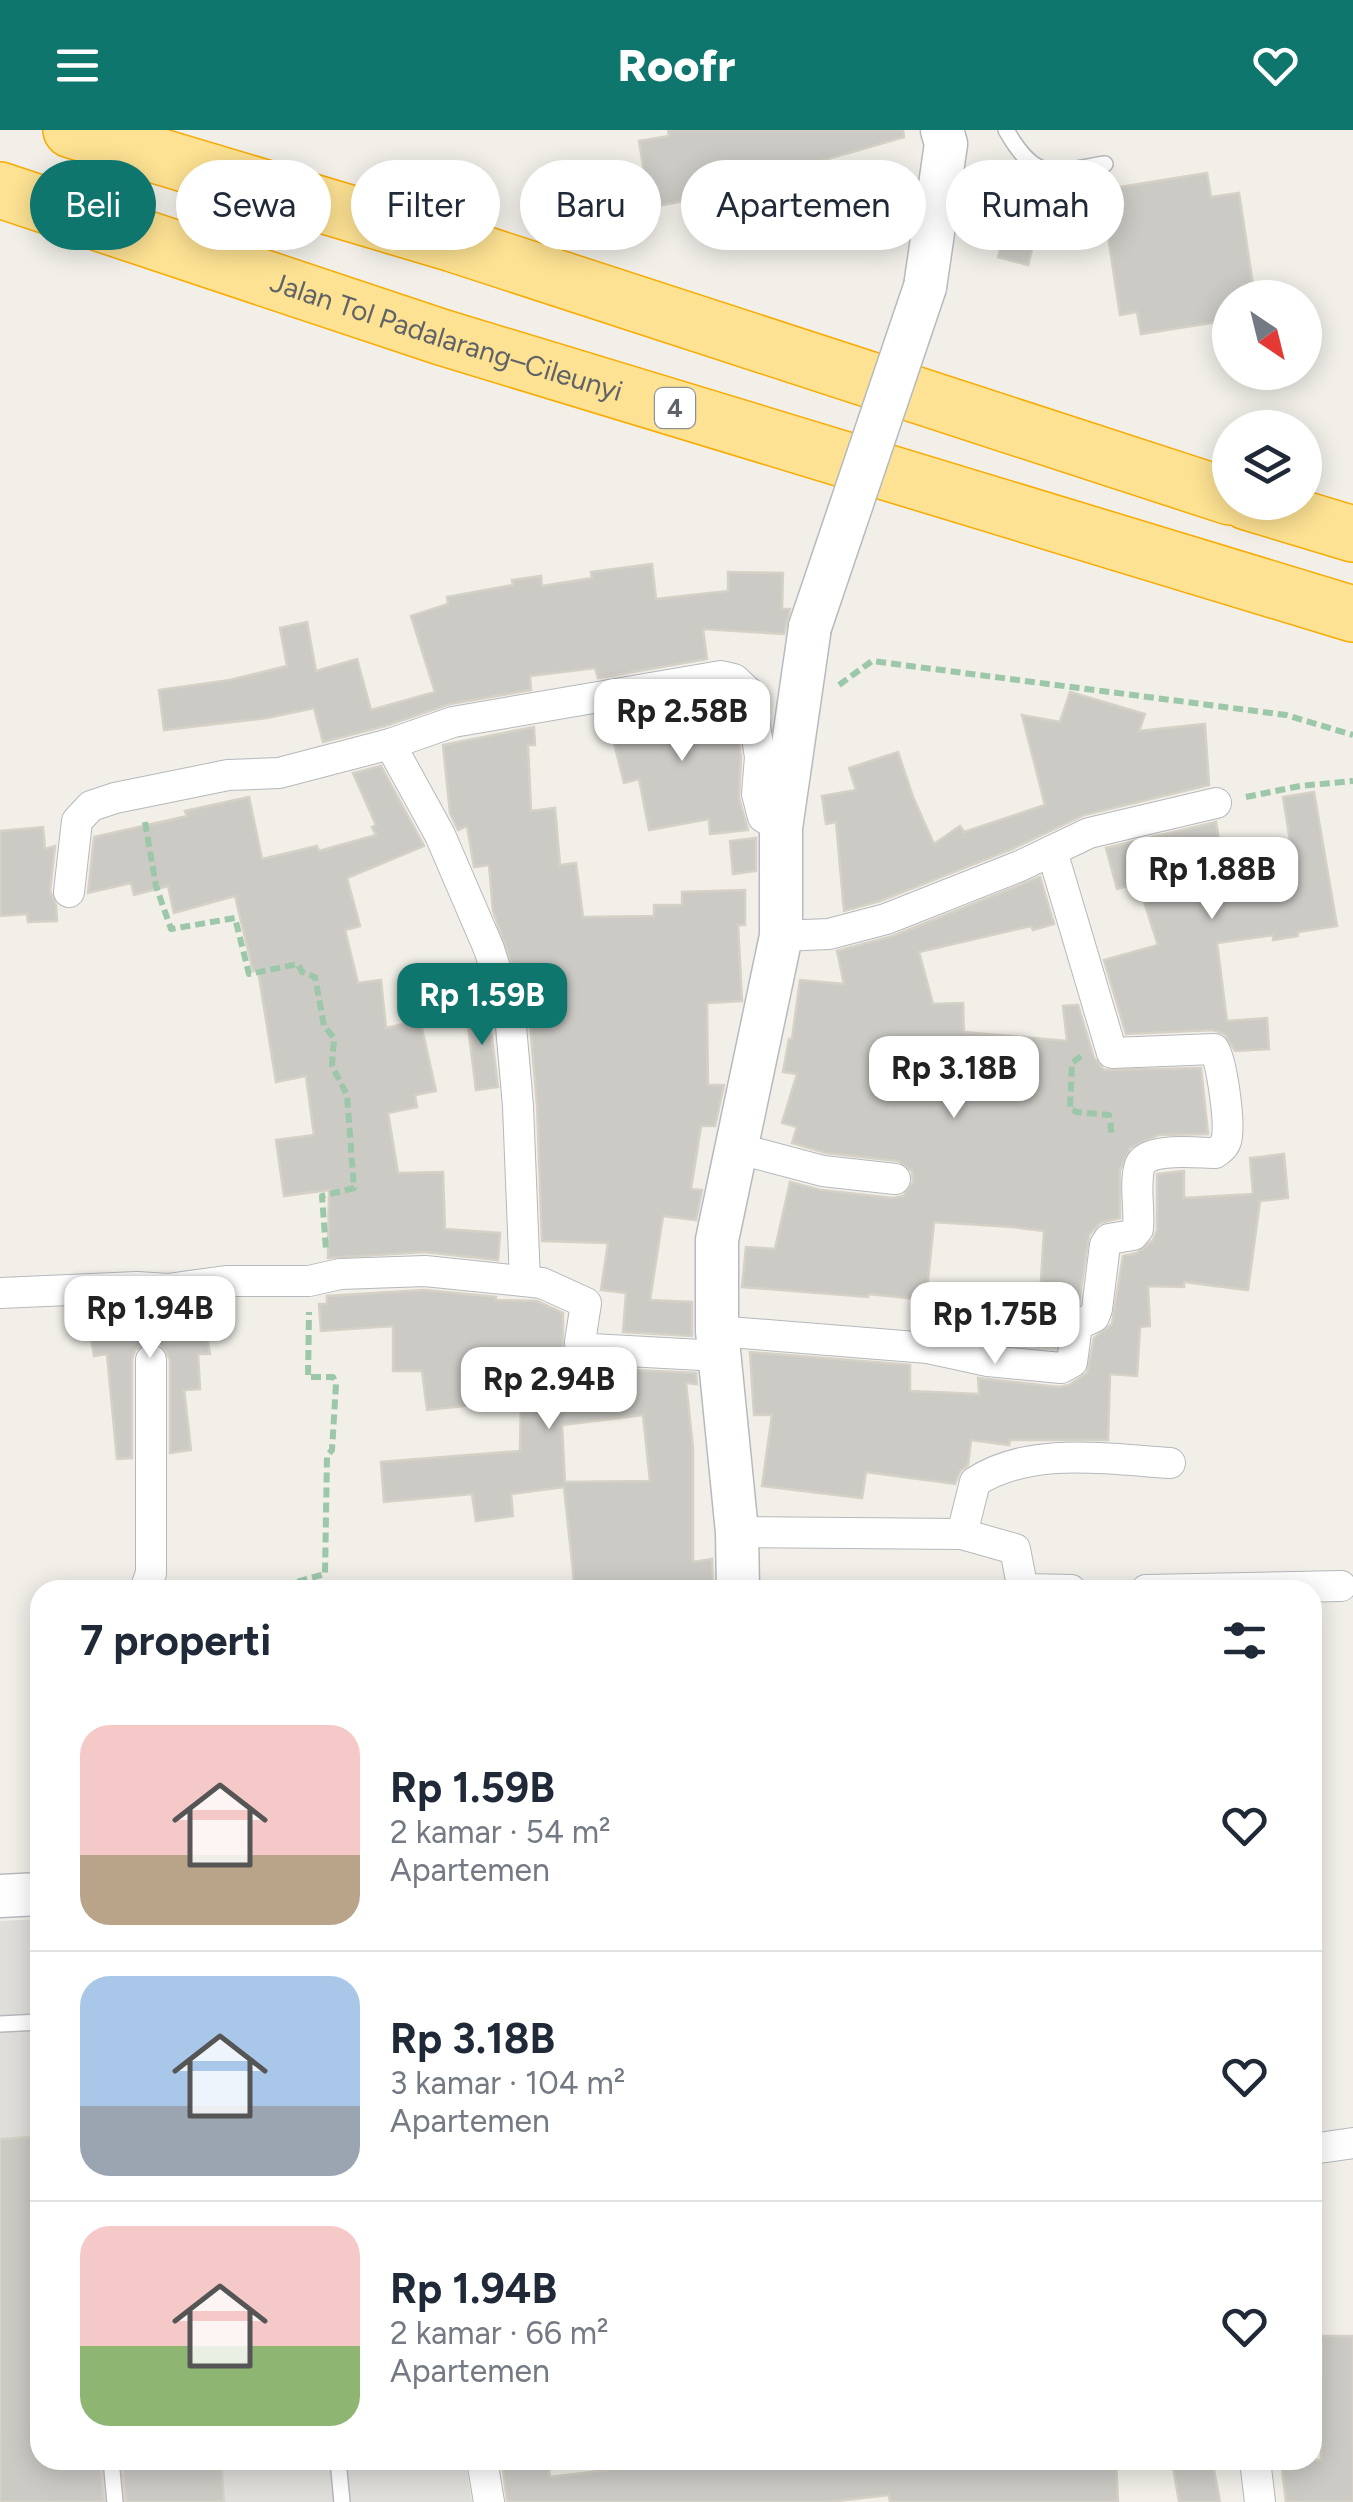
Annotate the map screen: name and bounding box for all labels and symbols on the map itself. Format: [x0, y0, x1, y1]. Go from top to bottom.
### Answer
street label: Jalan Tol Padalarang–Cileunyi [266, 264, 627, 408]
north arrow [1212, 280, 1322, 390]
road number: 4 [655, 388, 695, 428]
pin: Rp 2.58B [579, 679, 785, 764]
pin: Rp 1.88B [1109, 837, 1315, 922]
pin: Rp 1.59B [379, 963, 585, 1048]
pin: Rp 3.18B [851, 1036, 1057, 1121]
pin: Rp 1.94B [47, 1276, 253, 1361]
pin: Rp 1.75B [892, 1282, 1098, 1367]
pin: Rp 2.94B [446, 1347, 652, 1432]

